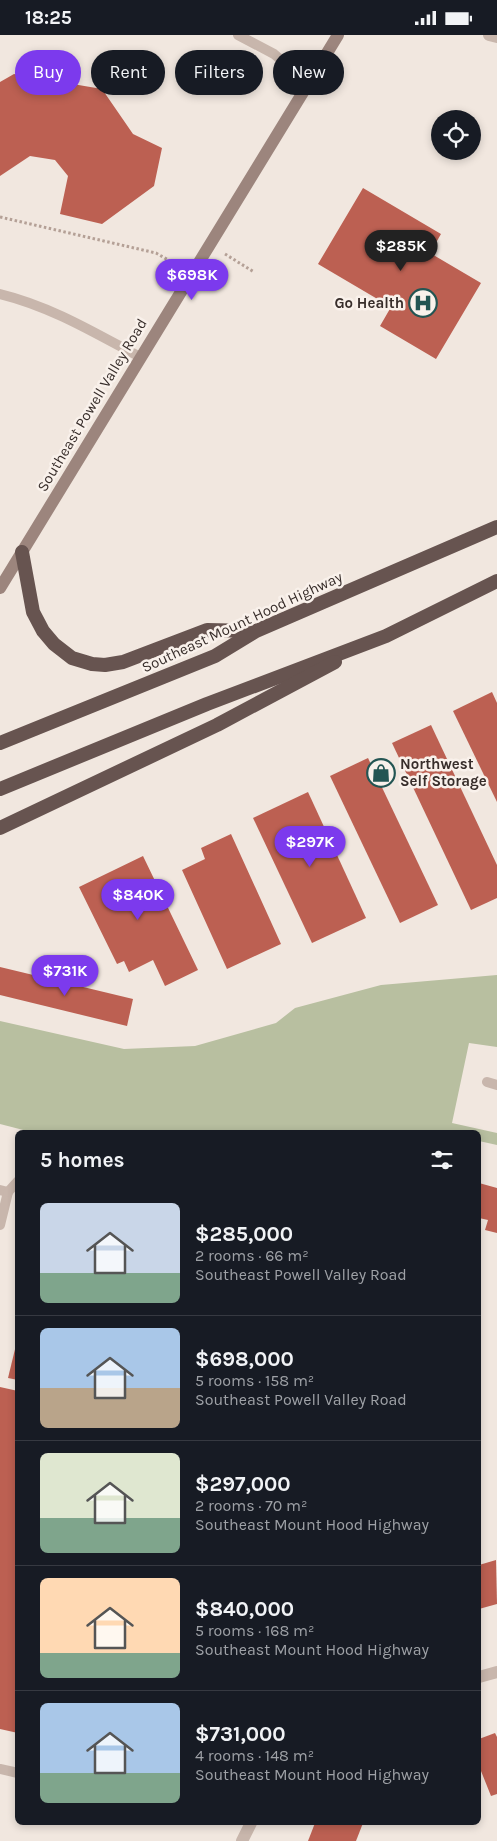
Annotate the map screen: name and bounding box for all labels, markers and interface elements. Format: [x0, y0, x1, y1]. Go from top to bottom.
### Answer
text: 18:25 [25, 7, 72, 29]
chip: Buy [15, 50, 81, 95]
chip: Rent [91, 50, 165, 95]
chip: Filters [175, 50, 263, 95]
chip: New [273, 50, 344, 95]
map controls [431, 110, 481, 160]
button: locate [431, 110, 481, 160]
pin: $285K [366, 229, 436, 272]
text: $285K [376, 236, 426, 255]
pin: $698K [157, 259, 227, 301]
text: $698K [166, 265, 218, 284]
hospital icon: Go Health [408, 288, 438, 318]
place label: Go Health [334, 294, 404, 312]
street label: Southeast Powell Valley Road [33, 315, 151, 495]
street label: Southeast Mount Hood Highway [139, 567, 345, 677]
place label: Northwest Self Storage [400, 755, 487, 790]
shop icon: Northwest Self Storage [366, 758, 396, 788]
pin: $297K [275, 825, 345, 868]
text: $297K [286, 832, 334, 851]
pin: $840K [103, 879, 173, 921]
text: $840K [112, 885, 164, 904]
pin: $731K [30, 955, 100, 997]
text: $731K [42, 961, 88, 980]
icon: filters [428, 1146, 456, 1174]
text: 5 homes [40, 1148, 125, 1172]
text: $285,000 [195, 1222, 293, 1246]
icon: home [80, 1223, 140, 1283]
text: 2 rooms · 66 m² [195, 1246, 309, 1265]
text: Southeast Powell Valley Road [195, 1265, 407, 1284]
text: $698,000 [195, 1347, 294, 1371]
icon: home [80, 1348, 140, 1408]
text: 5 rooms · 158 m² [195, 1371, 314, 1390]
text: Southeast Powell Valley Road [195, 1390, 407, 1409]
text: $297,000 [195, 1472, 291, 1496]
icon: home [80, 1473, 140, 1533]
text: 2 rooms · 70 m² [195, 1496, 307, 1515]
text: Southeast Mount Hood Highway [195, 1515, 429, 1534]
text: $840,000 [195, 1597, 294, 1621]
icon: home [80, 1598, 140, 1658]
text: 5 rooms · 168 m² [195, 1621, 314, 1640]
text: Southeast Mount Hood Highway [195, 1640, 429, 1659]
text: $731,000 [195, 1722, 286, 1746]
icon: home [80, 1723, 140, 1783]
text: 4 rooms · 148 m² [195, 1746, 314, 1765]
text: Southeast Mount Hood Highway [195, 1765, 429, 1784]

